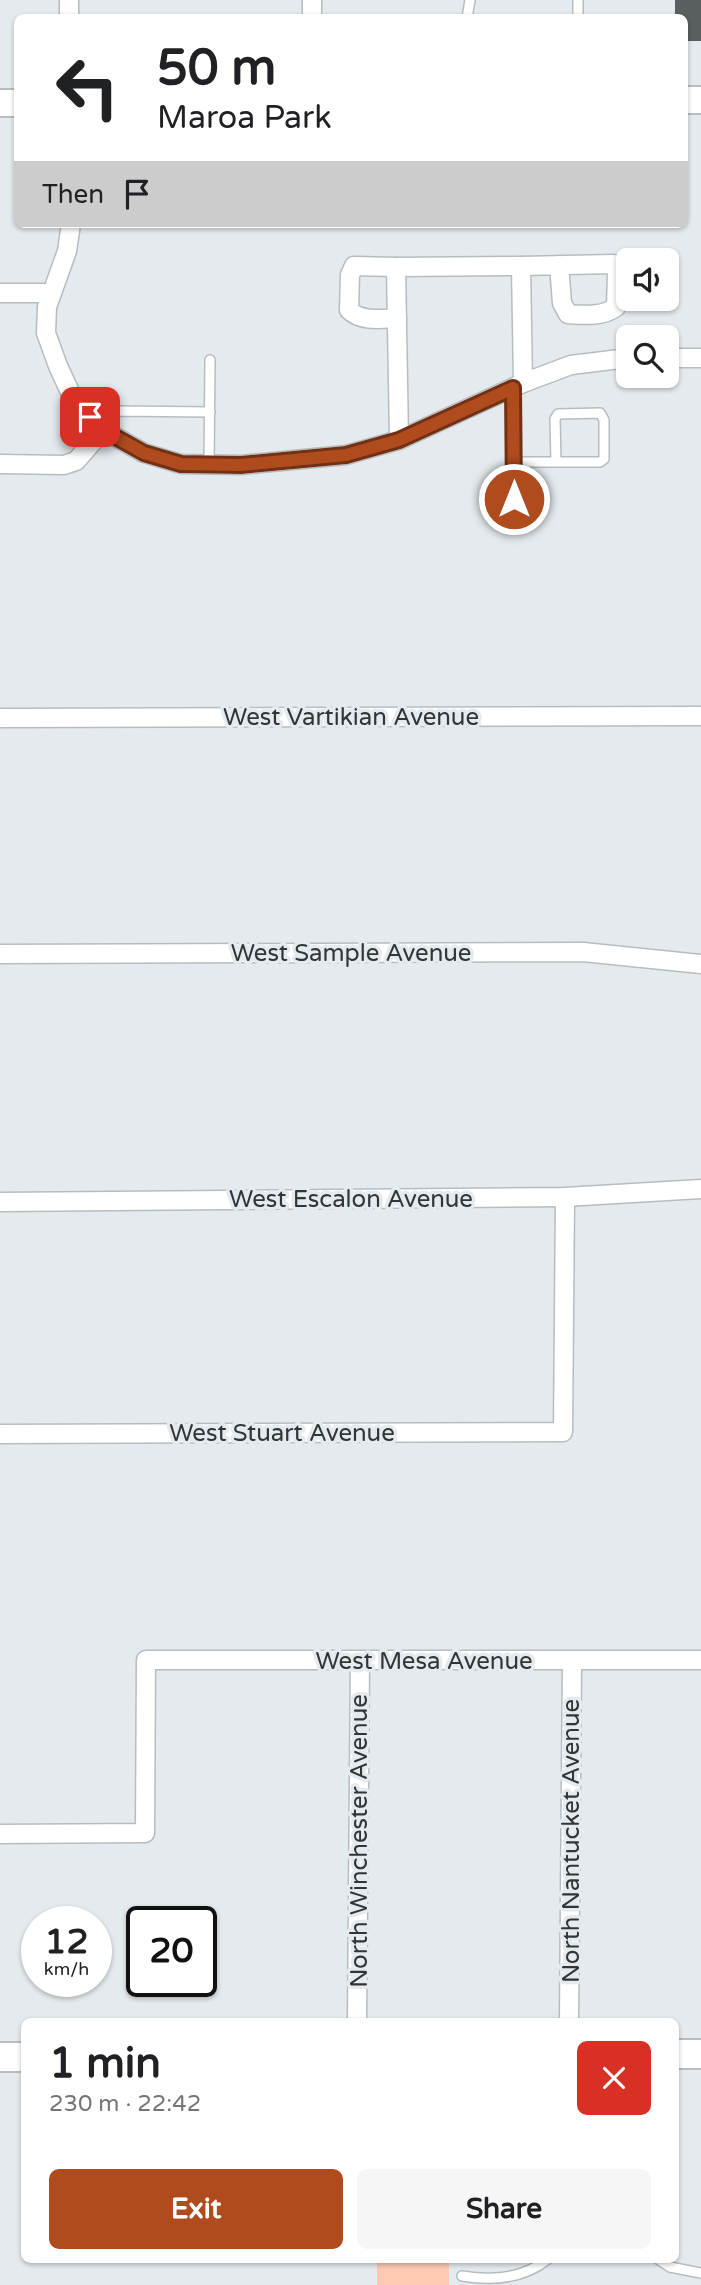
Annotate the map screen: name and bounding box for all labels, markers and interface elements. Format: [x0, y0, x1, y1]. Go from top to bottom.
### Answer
text: 50 m [157, 39, 276, 98]
icon: left [42, 42, 133, 133]
text: Maroa Park [157, 99, 332, 137]
icon: arrive [118, 175, 156, 213]
text: Then [42, 179, 104, 210]
map controls [616, 248, 679, 388]
button: sound [616, 248, 679, 311]
button: search [616, 325, 679, 388]
pin [60, 387, 120, 447]
icon: arrive [71, 398, 109, 436]
position arrow [477, 462, 551, 536]
street label: West Vartikian Avenue [223, 703, 479, 732]
street label: West Sample Avenue [231, 939, 471, 968]
street label: West Escalon Avenue [229, 1185, 473, 1214]
street label: West Stuart Avenue [169, 1419, 395, 1448]
street label: West Mesa Avenue [315, 1647, 533, 1676]
street label: North Winchester Avenue [345, 1694, 374, 1988]
street label: North Nantucket Avenue [557, 1699, 586, 1983]
speed limit sign: 20 [126, 1906, 217, 1997]
text: 12 [45, 1921, 88, 1963]
text: km/h [44, 1958, 89, 1980]
text: 1 min [49, 2038, 161, 2089]
button: close [577, 2041, 651, 2115]
text: 230 m · 22:42 [49, 2090, 201, 2118]
button: Exit [49, 2169, 343, 2249]
button: Share [357, 2169, 651, 2249]

